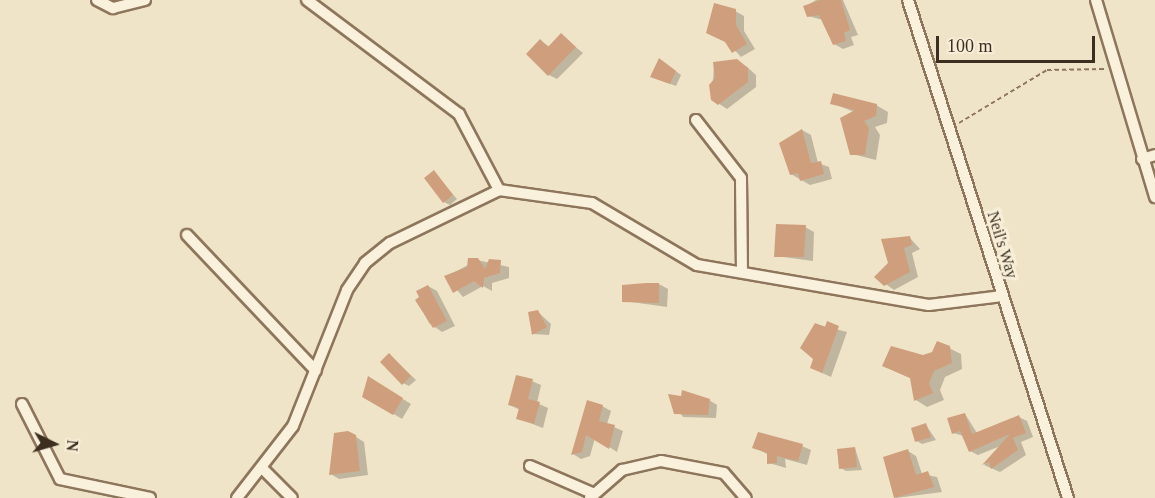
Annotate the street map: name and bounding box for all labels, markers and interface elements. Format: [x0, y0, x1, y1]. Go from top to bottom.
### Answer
scale bar [939, 24, 1098, 62]
text: 100 m [947, 36, 993, 56]
street label: Neil's Way [983, 209, 1021, 281]
north arrow [24, 414, 84, 474]
text: N [63, 439, 81, 452]

